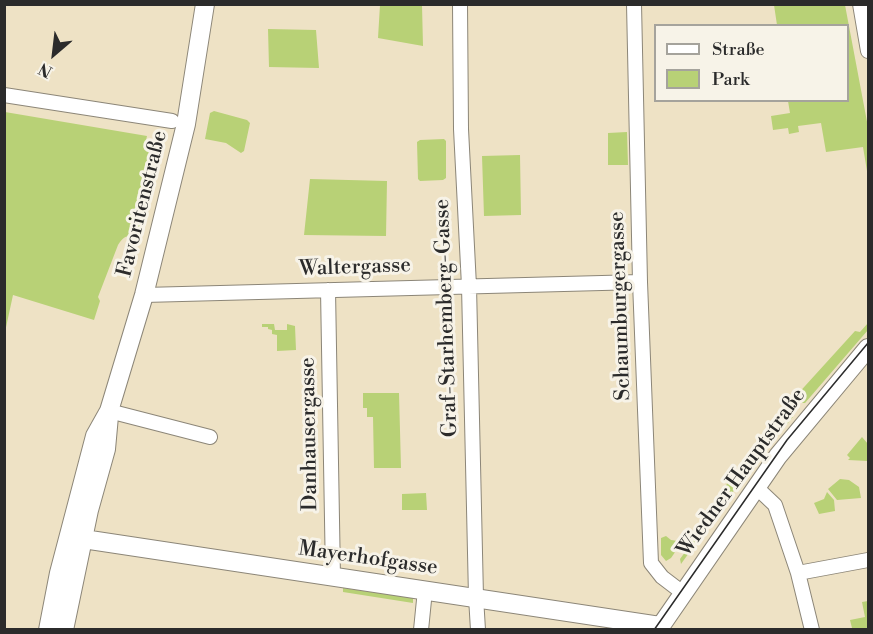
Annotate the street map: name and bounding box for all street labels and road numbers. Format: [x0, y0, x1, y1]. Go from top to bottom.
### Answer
street label: Favoritenstraße [113, 128, 173, 280]
street label: Graf-Starhemberg-Gasse [430, 198, 464, 438]
street label: Schaumburgergasse [605, 211, 637, 401]
street label: Waltergasse [299, 253, 411, 283]
street label: Danhausergasse [296, 357, 324, 511]
street label: Wiedner Hauptstraße [672, 384, 812, 562]
street label: Mayerhofgasse [297, 537, 439, 581]

